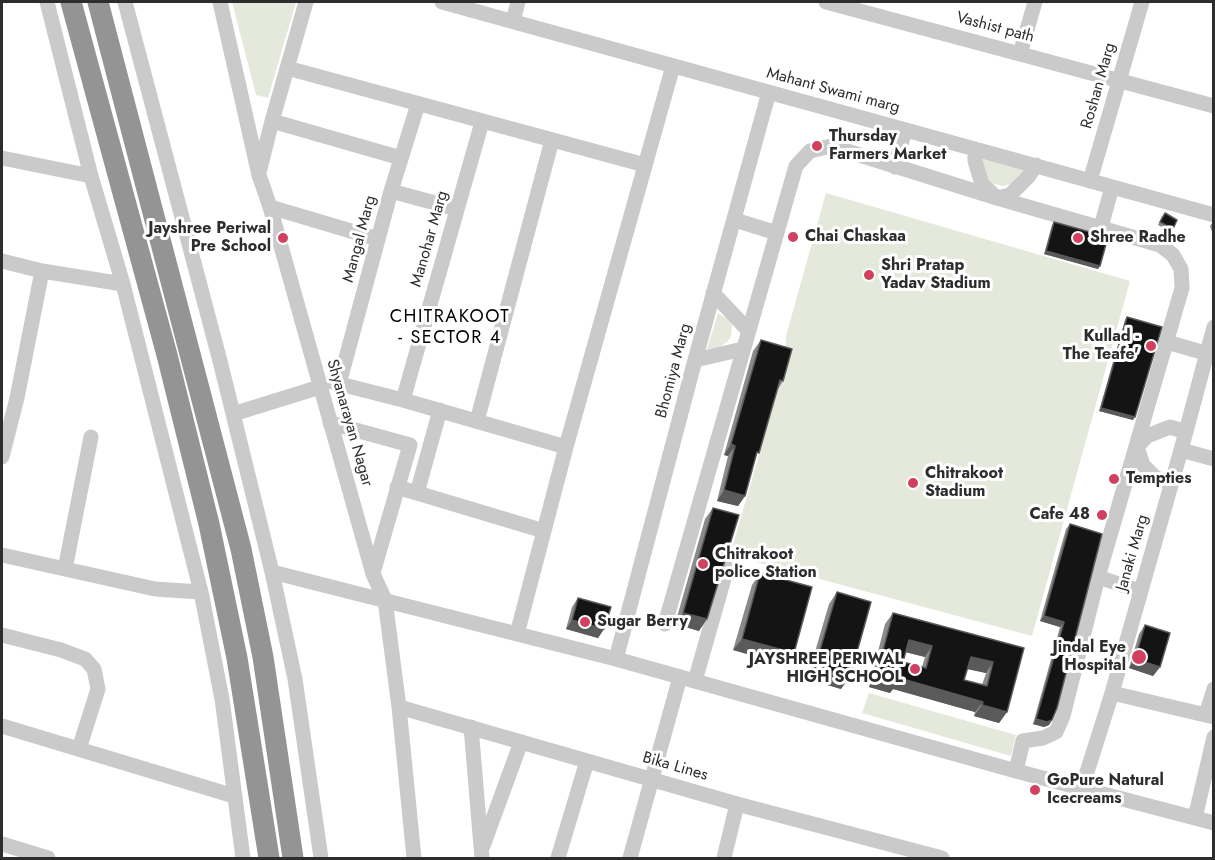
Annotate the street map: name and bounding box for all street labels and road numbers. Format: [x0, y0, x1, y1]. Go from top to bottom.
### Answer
street label: Vashist path [954, 8, 1036, 48]
street label: Roshan Marg [1078, 41, 1120, 131]
street label: Mahant Swami marg [764, 64, 902, 118]
street label: Manohar Marg [407, 189, 453, 289]
street label: Mangal Marg [339, 193, 381, 285]
street label: Bhomiya Marg [652, 322, 696, 420]
street label: Shyanarayan Nagar [322, 357, 376, 489]
street label: Janaki Marg [1113, 513, 1153, 593]
street label: Bika Lines [640, 749, 710, 785]

